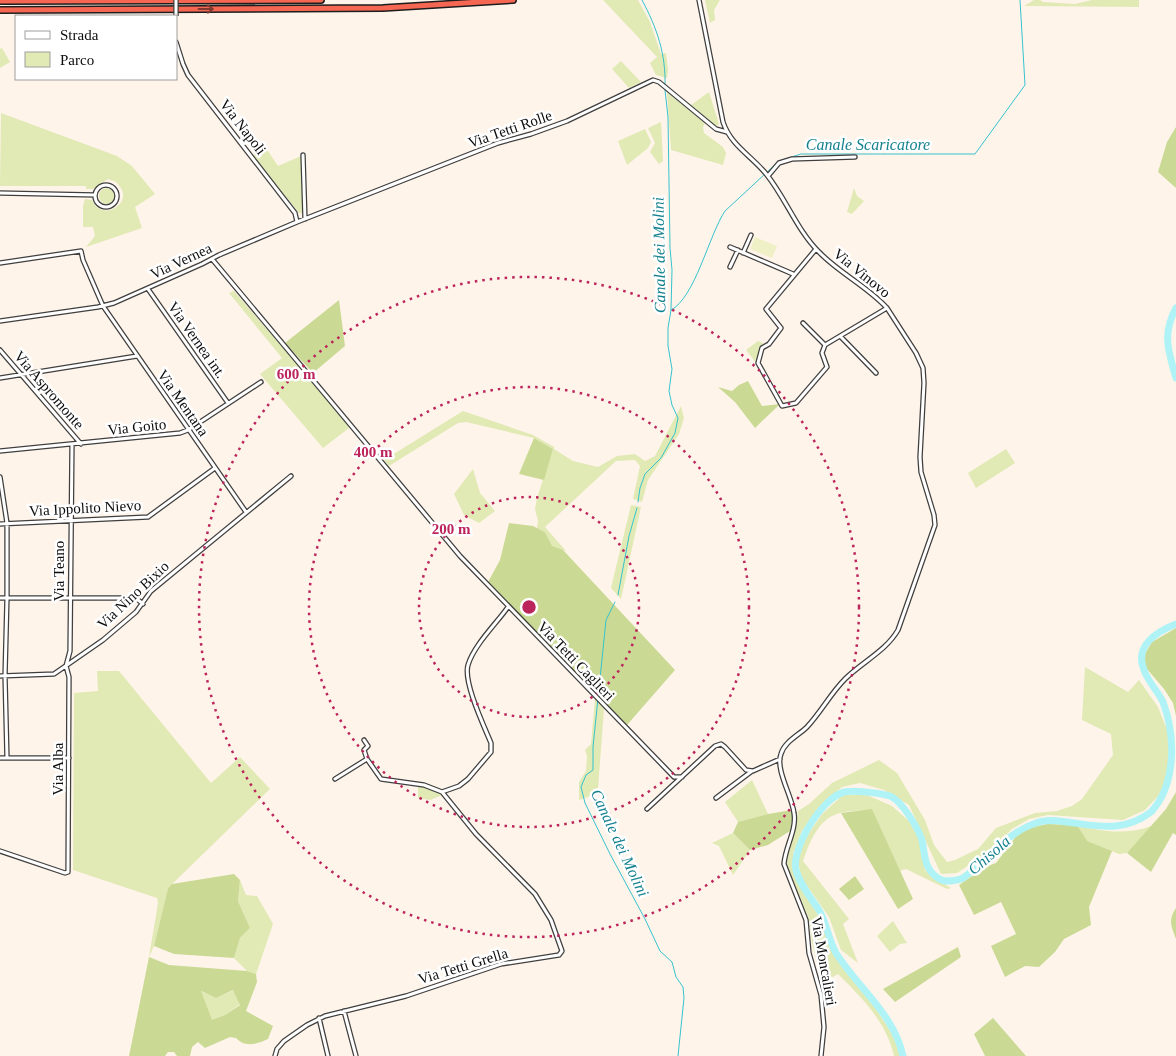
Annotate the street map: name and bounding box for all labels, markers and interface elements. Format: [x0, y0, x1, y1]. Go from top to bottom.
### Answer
one-way arrow [198, 4, 214, 14]
legend [15, 15, 178, 80]
text: Strada [60, 27, 99, 43]
text: Parco [60, 52, 94, 68]
street label: Via Napoli [217, 96, 269, 158]
street label: Via Tetti Rolle [466, 107, 554, 151]
water label: Canale Scaricatore [806, 136, 930, 153]
water label: Canale dei Molini [649, 197, 669, 313]
street label: Via Vernea [148, 240, 215, 282]
street label: Via Vinovo [830, 245, 894, 301]
street label: Via Vernea int. [165, 299, 229, 381]
street label: Via Aspromonte [11, 348, 87, 432]
text: 600 m [277, 366, 316, 382]
street label: Via Mentana [154, 367, 212, 439]
street label: Via Goito [107, 416, 167, 438]
text: 400 m [354, 444, 393, 460]
street label: Via Ippolito Nievo [28, 497, 142, 519]
text: 200 m [432, 521, 471, 537]
street label: Via Teano [51, 541, 67, 601]
street label: Via Nino Bixio [94, 558, 172, 632]
centre of rings [520, 598, 538, 616]
street label: Via Tetti Caglieri [534, 618, 618, 704]
street label: Via Alba [50, 742, 66, 795]
water label: Canale dei Molini [588, 787, 652, 899]
water label: Chisola [965, 832, 1013, 878]
street label: Via Moncalieri [808, 915, 840, 1007]
street label: Via Tetti Grella [416, 945, 510, 987]

